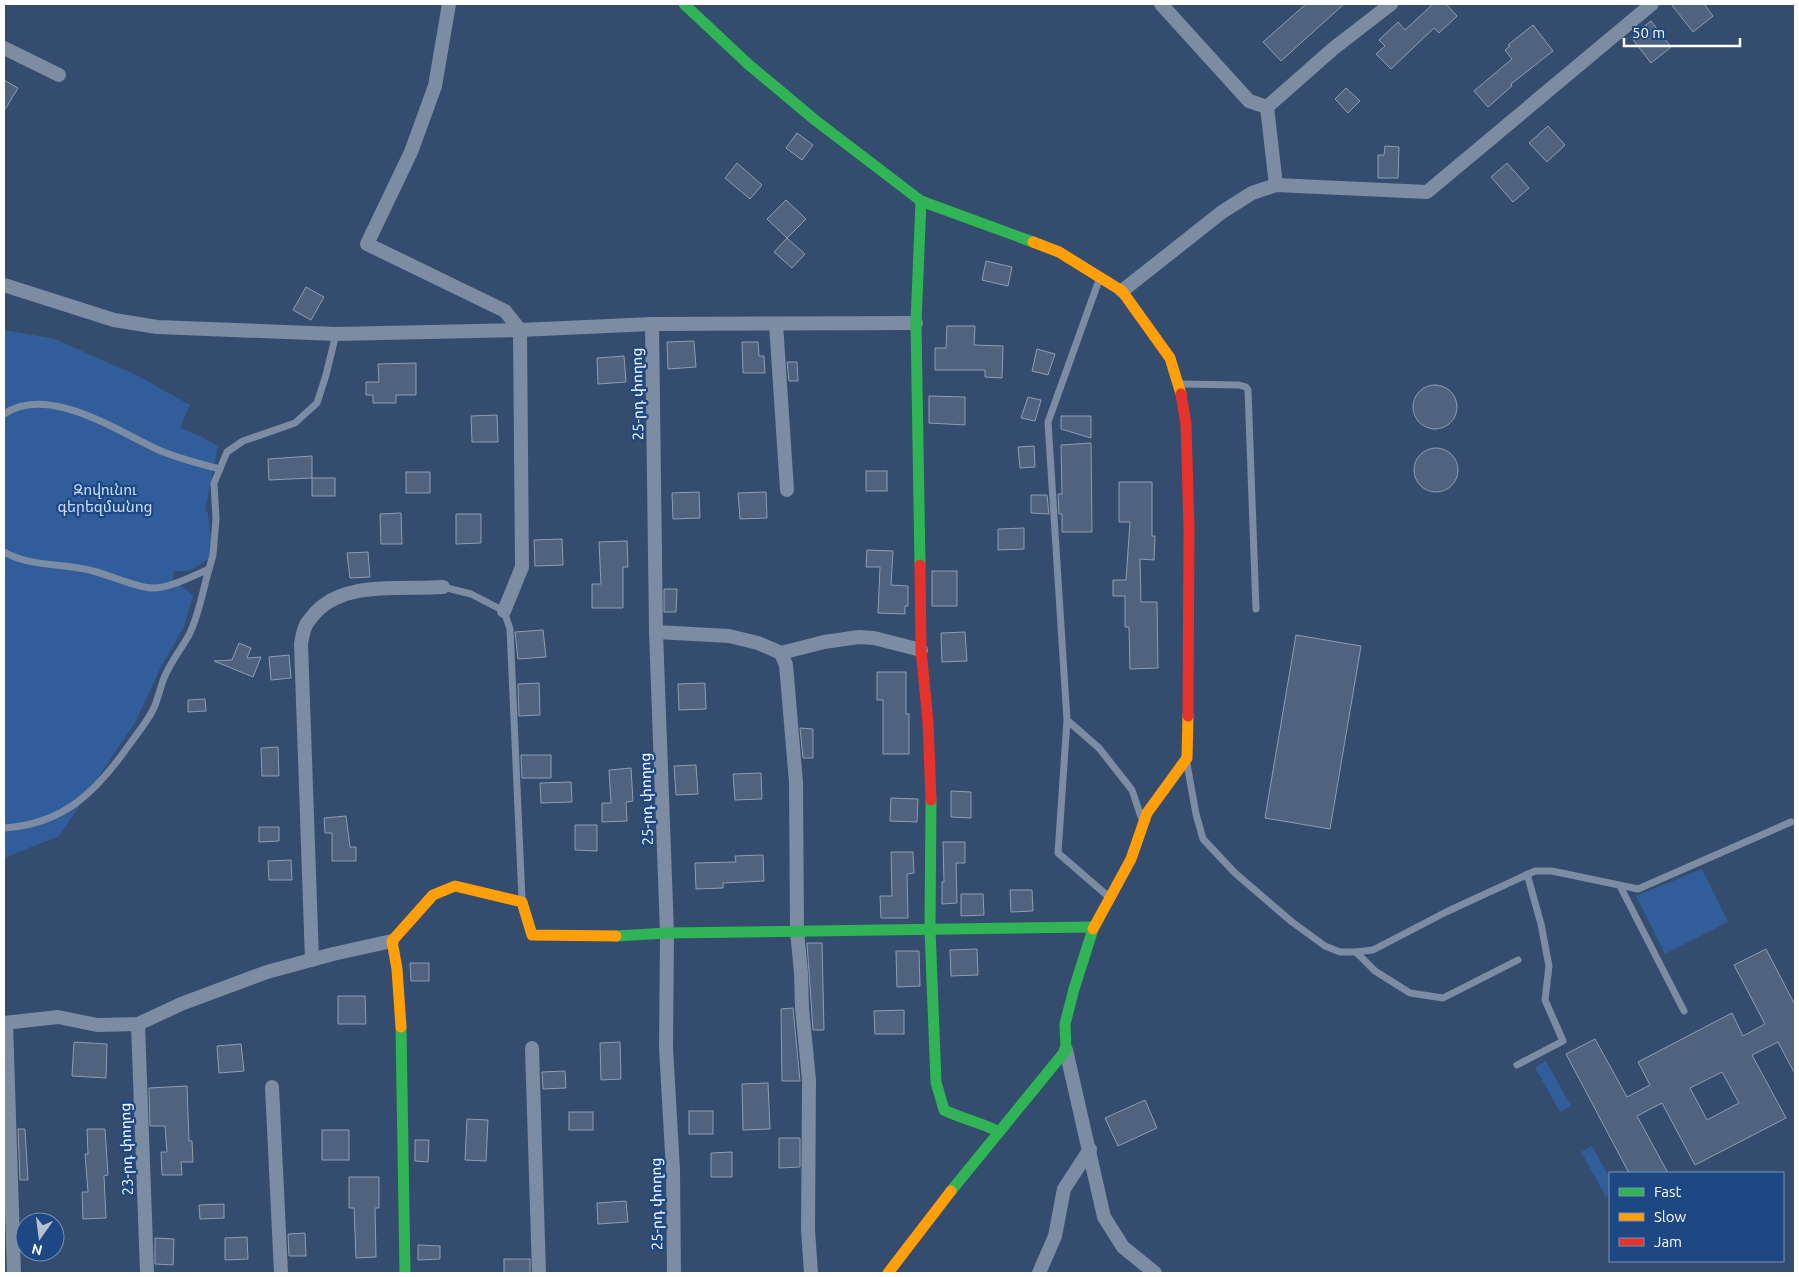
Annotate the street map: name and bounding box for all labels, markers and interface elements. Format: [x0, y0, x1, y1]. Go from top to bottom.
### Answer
scale bar [1624, 15, 1740, 47]
text: 50 m [1632, 24, 1665, 41]
street label: 25-րդ փողոց [628, 347, 647, 441]
park label: Զովունու գերեզմանոց [57, 481, 153, 516]
street label: 25-րդ փողոց [636, 752, 657, 846]
street label: 23-րդ փողոց [116, 1102, 137, 1196]
street label: 25-րդ փողոց [647, 1157, 666, 1251]
legend [1609, 1172, 1784, 1262]
text: Fast [1654, 1183, 1682, 1200]
text: Slow [1654, 1208, 1687, 1225]
north arrow [15, 1212, 65, 1262]
text: Jam [1654, 1233, 1682, 1250]
text: N [30, 1241, 44, 1259]

